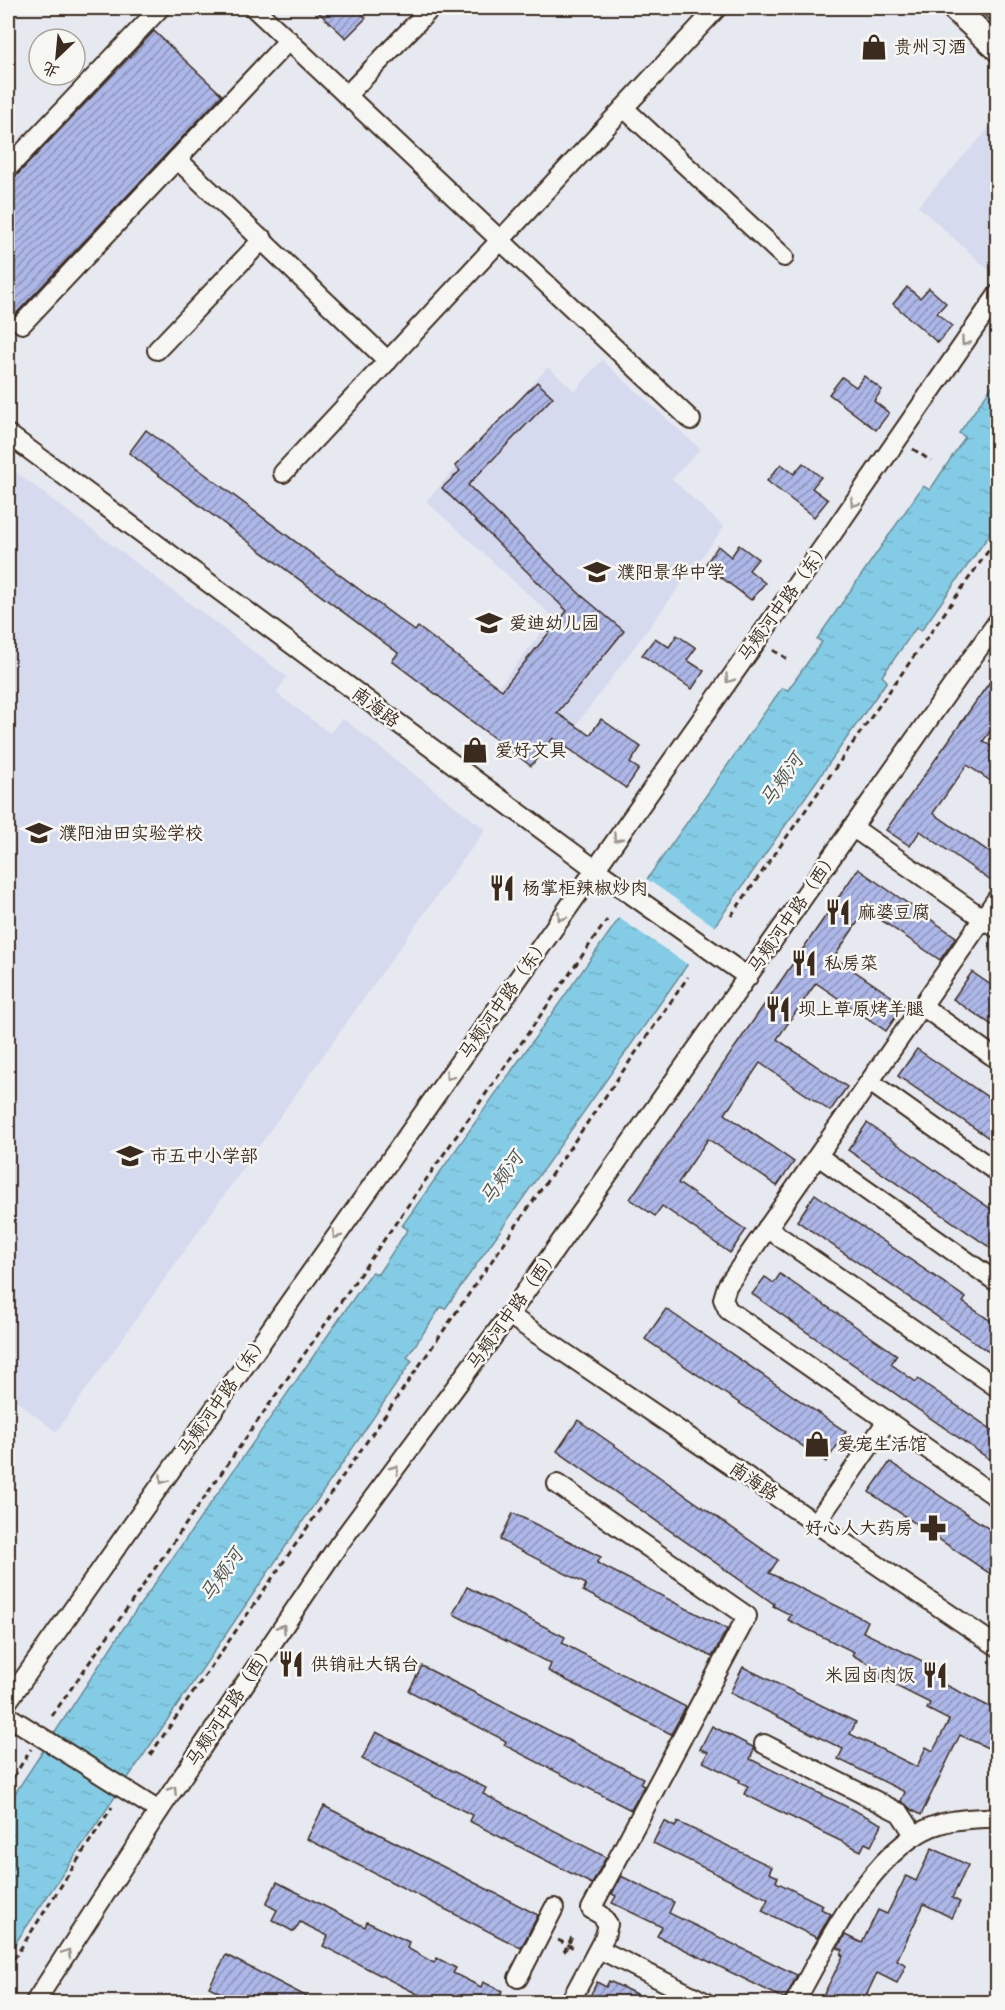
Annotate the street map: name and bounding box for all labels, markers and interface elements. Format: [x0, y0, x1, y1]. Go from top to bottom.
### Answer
north arrow [27, 27, 87, 87]
shop icon: 贵州习酒 [859, 32, 889, 62]
place label: 贵州习酒 [894, 36, 966, 60]
text: 北 [39, 56, 63, 82]
one-way arrow [961, 336, 972, 347]
one-way arrow [850, 496, 861, 507]
street label: 马颊河中路（东） [733, 536, 837, 667]
school or university icon: 濮阳景华中学 [582, 557, 612, 587]
place label: 濮阳景华中学 [617, 561, 725, 585]
school or university icon: 爱迪幼儿园 [474, 608, 504, 638]
place label: 爱迪幼儿园 [509, 612, 599, 636]
one-way arrow [725, 672, 736, 683]
street label: 南海路 [347, 682, 404, 734]
shop icon: 爱好文具 [460, 735, 490, 765]
place label: 爱好文具 [495, 739, 567, 763]
water label: 马颊河 [754, 746, 812, 813]
school or university icon: 濮阳油田实验学校 [24, 818, 54, 848]
place label: 濮阳油田实验学校 [59, 822, 203, 846]
one-way arrow [613, 832, 624, 843]
street label: 马颊河中路（西） [743, 847, 845, 978]
restaurant icon: 杨掌柜辣椒炒肉 [487, 873, 517, 903]
place label: 杨掌柜辣椒炒肉 [522, 877, 648, 901]
restaurant icon: 麻婆豆腐 [823, 897, 853, 927]
place label: 麻婆豆腐 [858, 901, 930, 925]
one-way arrow [558, 911, 569, 922]
street label: 马颊河中路（东） [454, 933, 556, 1064]
restaurant icon: 私房菜 [789, 948, 819, 978]
place label: 私房菜 [824, 952, 878, 976]
restaurant icon: 坝上草原烤羊腿 [763, 994, 793, 1024]
place label: 坝上草原烤羊腿 [798, 998, 924, 1022]
one-way arrow [445, 1070, 456, 1081]
school or university icon: 市五中小学部 [115, 1141, 145, 1171]
water label: 马颊河 [474, 1144, 532, 1211]
place label: 市五中小学部 [150, 1145, 258, 1169]
one-way arrow [332, 1229, 343, 1240]
street label: 马颊河中路（西） [462, 1244, 566, 1375]
street label: 马颊河中路（东） [173, 1330, 275, 1461]
shop icon: 爱宠生活馆 [802, 1429, 832, 1459]
place label: 爱宠生活馆 [837, 1433, 927, 1457]
street label: 南海路 [724, 1457, 783, 1507]
one-way arrow [388, 1465, 399, 1476]
one-way arrow [159, 1474, 170, 1485]
pharmacy icon: 好心人大药房 [918, 1513, 948, 1543]
place label: 好心人大药房 [805, 1517, 913, 1541]
water label: 马颊河 [194, 1541, 252, 1608]
one-way arrow [275, 1624, 286, 1635]
street label: 马颊河中路（西） [181, 1639, 281, 1772]
restaurant icon: 供销社大锅台 [276, 1649, 306, 1679]
place label: 供销社大锅台 [311, 1653, 419, 1677]
restaurant icon: 米园卤肉饭 [920, 1660, 950, 1690]
place label: 米园卤肉饭 [825, 1664, 915, 1688]
one-way arrow [166, 1785, 177, 1796]
one-way arrow [60, 1949, 71, 1960]

